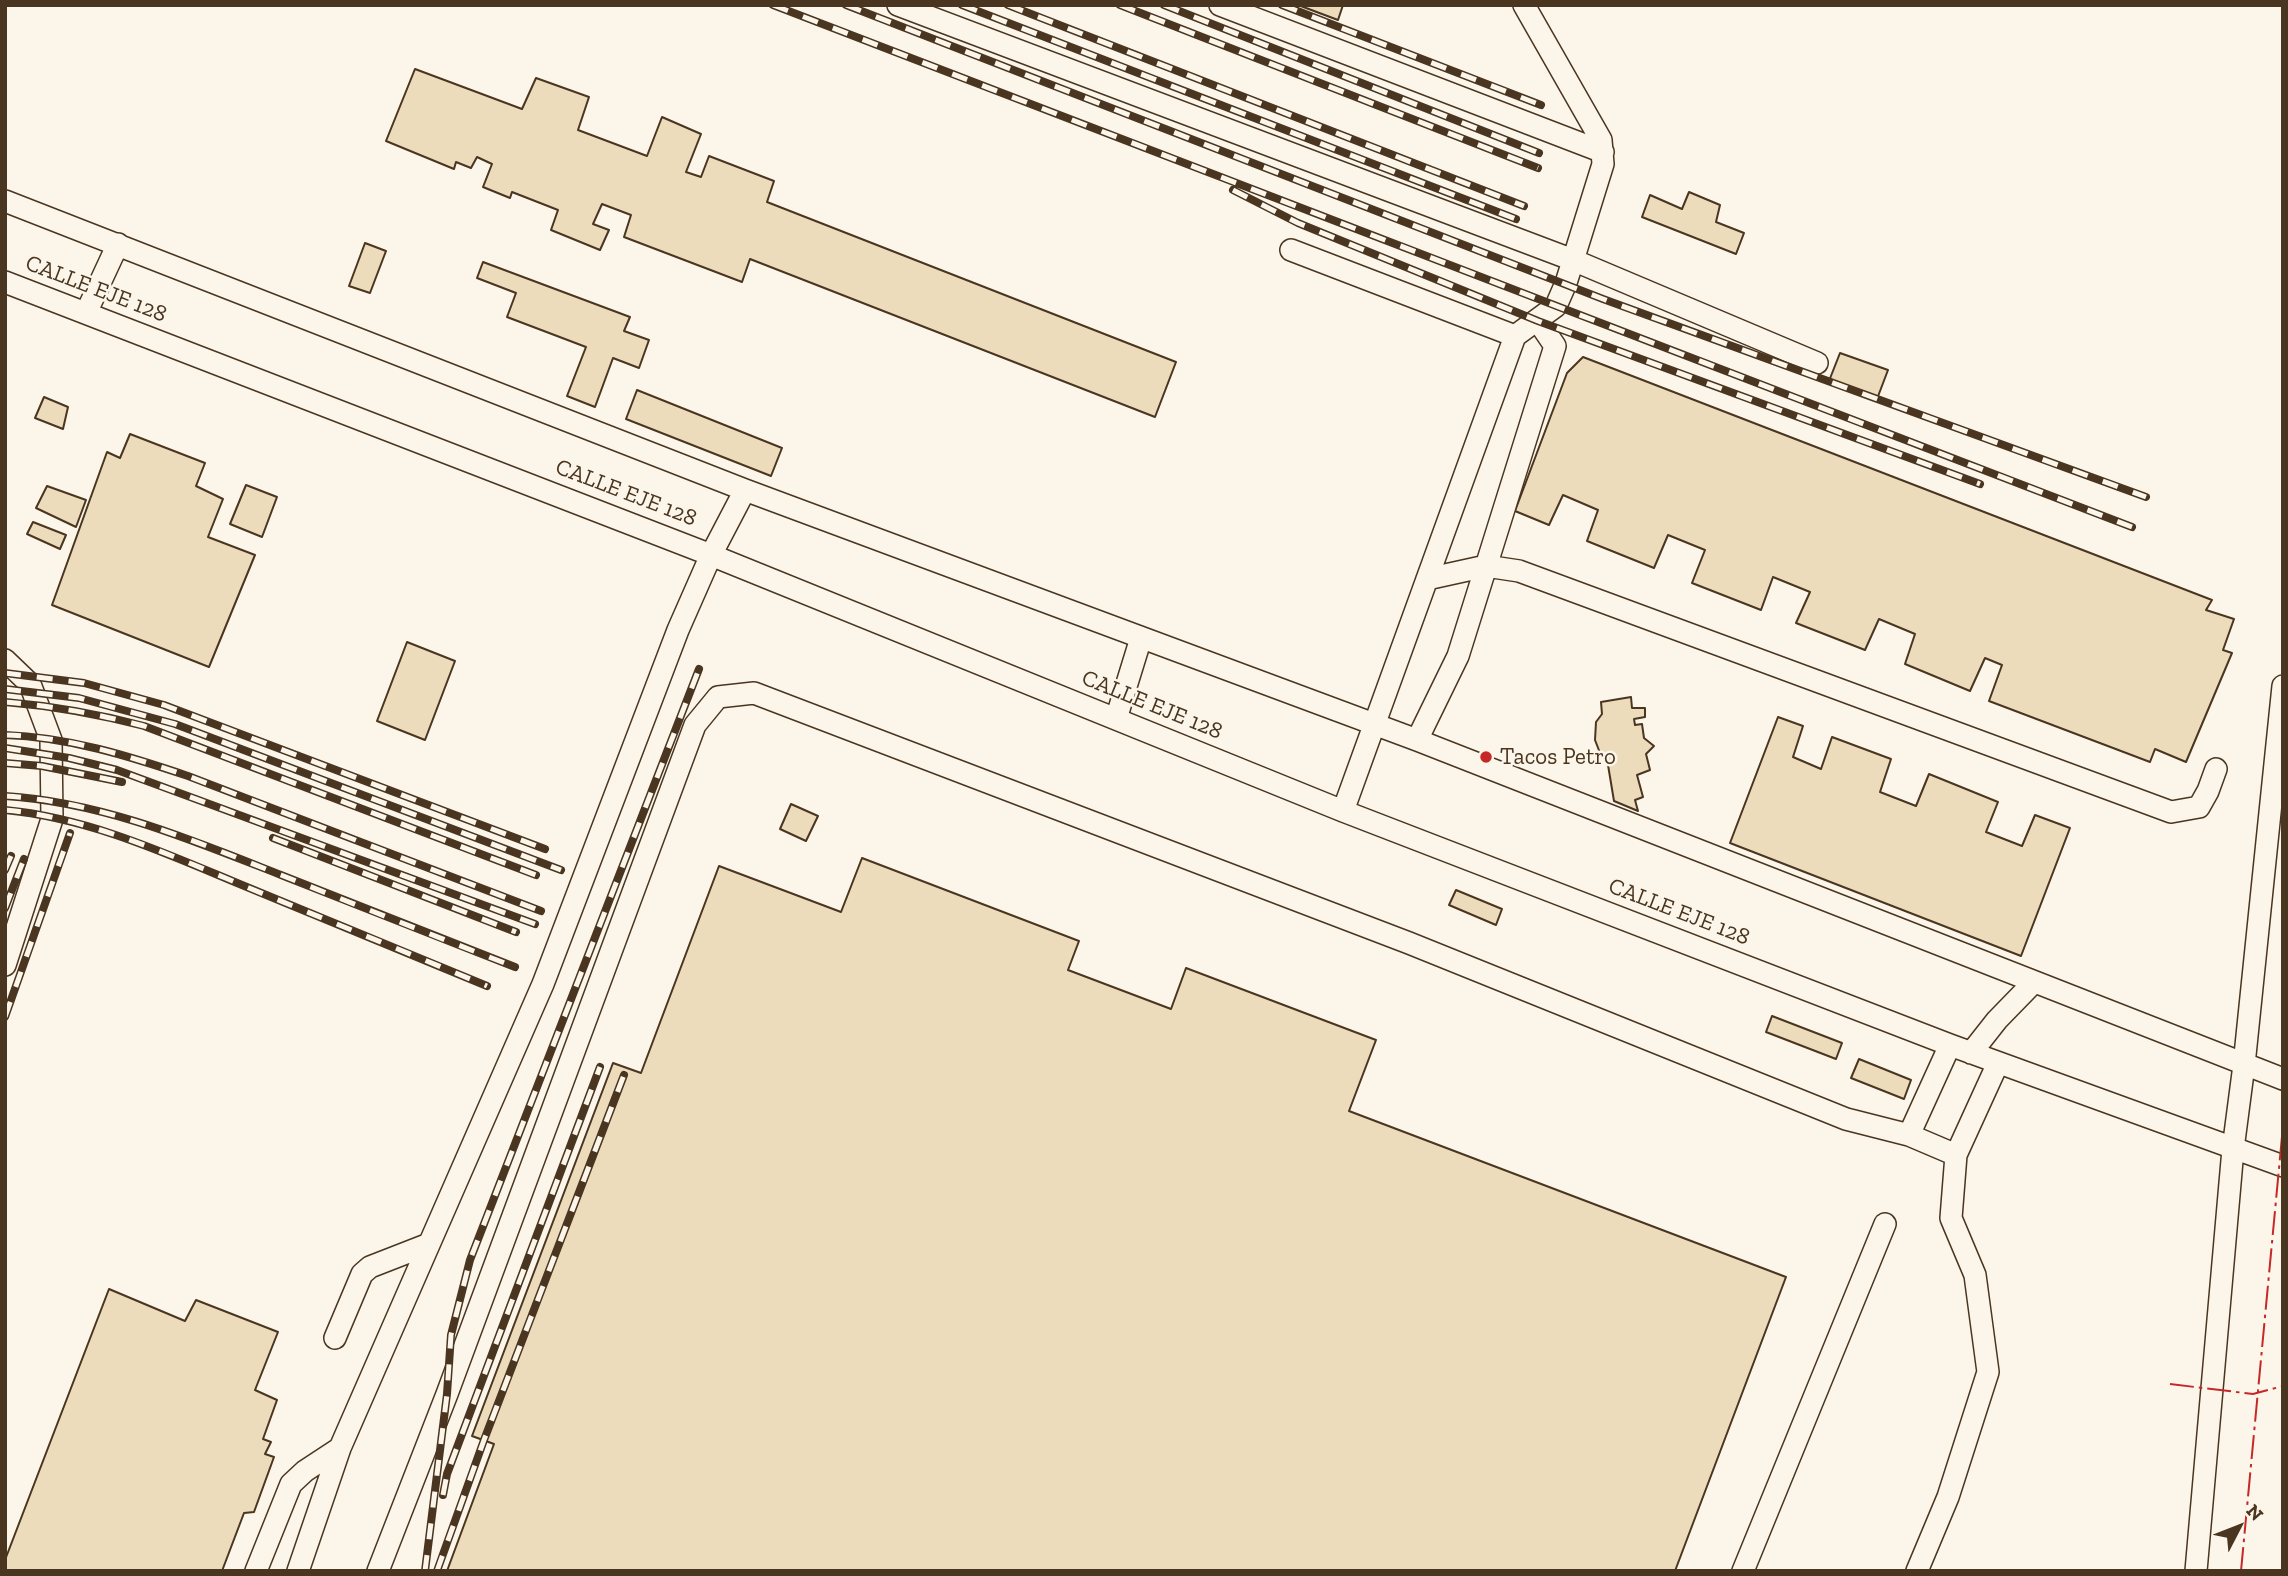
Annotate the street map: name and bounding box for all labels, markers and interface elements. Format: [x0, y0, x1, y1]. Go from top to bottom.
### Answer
street label: CALLE EJE 128 [21, 249, 171, 329]
street label: CALLE EJE 128 [551, 453, 701, 533]
street label: CALLE EJE 128 [1078, 664, 1226, 746]
place label: Tacos Petro [1500, 743, 1616, 771]
marker: Tacos Petro [1478, 749, 1494, 765]
street label: CALLE EJE 128 [1604, 872, 1754, 952]
north arrow [2204, 1492, 2274, 1562]
text: N [2242, 1500, 2268, 1526]

